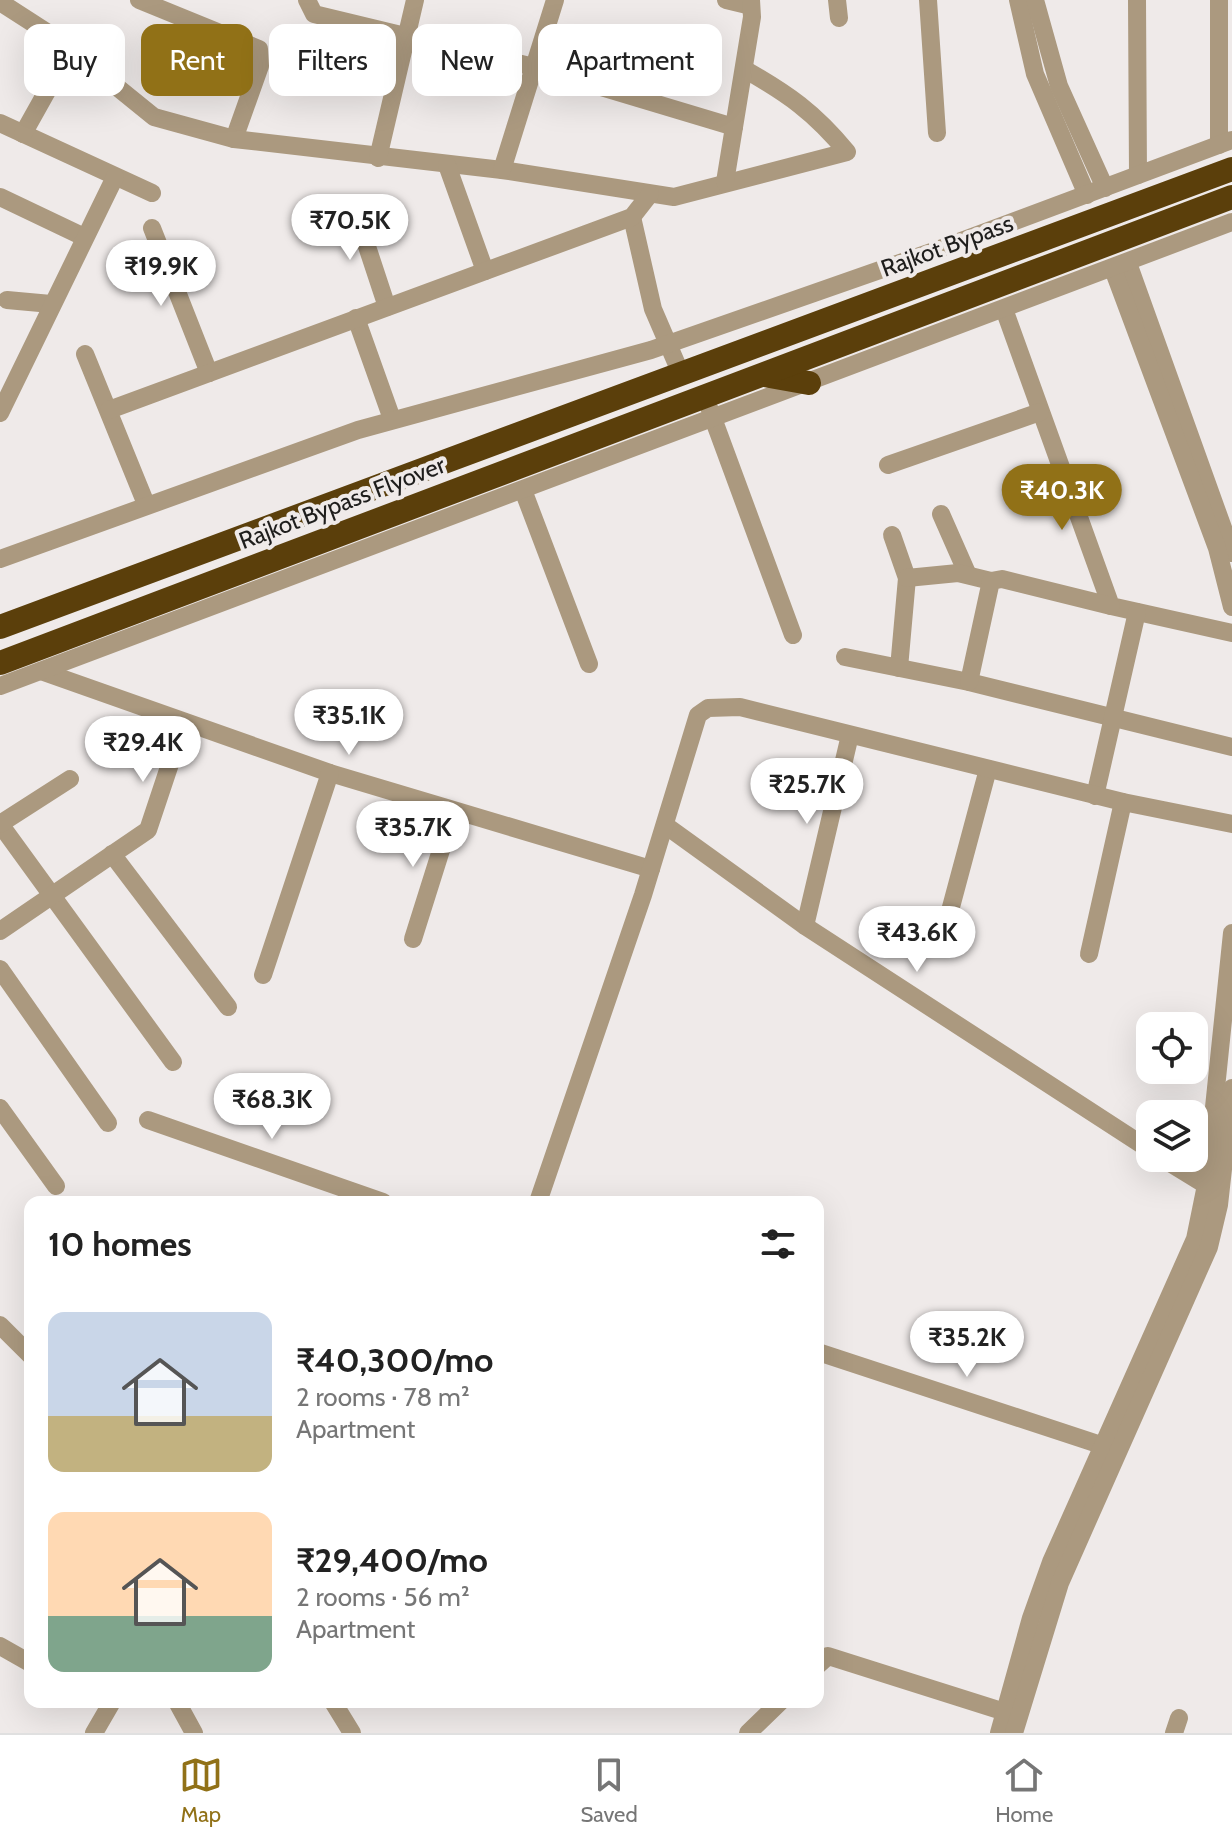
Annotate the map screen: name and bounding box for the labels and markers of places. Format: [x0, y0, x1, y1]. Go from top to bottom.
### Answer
pin: ₹70.5K [285, 194, 415, 262]
pin: ₹19.9K [96, 240, 226, 308]
pin: ₹40.3K [997, 464, 1127, 532]
pin: ₹35.1K [284, 689, 414, 757]
pin: ₹29.4K [78, 716, 208, 784]
pin: ₹25.7K [742, 758, 872, 826]
pin: ₹35.7K [348, 801, 478, 869]
pin: ₹43.6K [852, 906, 982, 974]
pin: ₹68.3K [207, 1073, 337, 1141]
pin: ₹35.2K [902, 1311, 1032, 1379]

